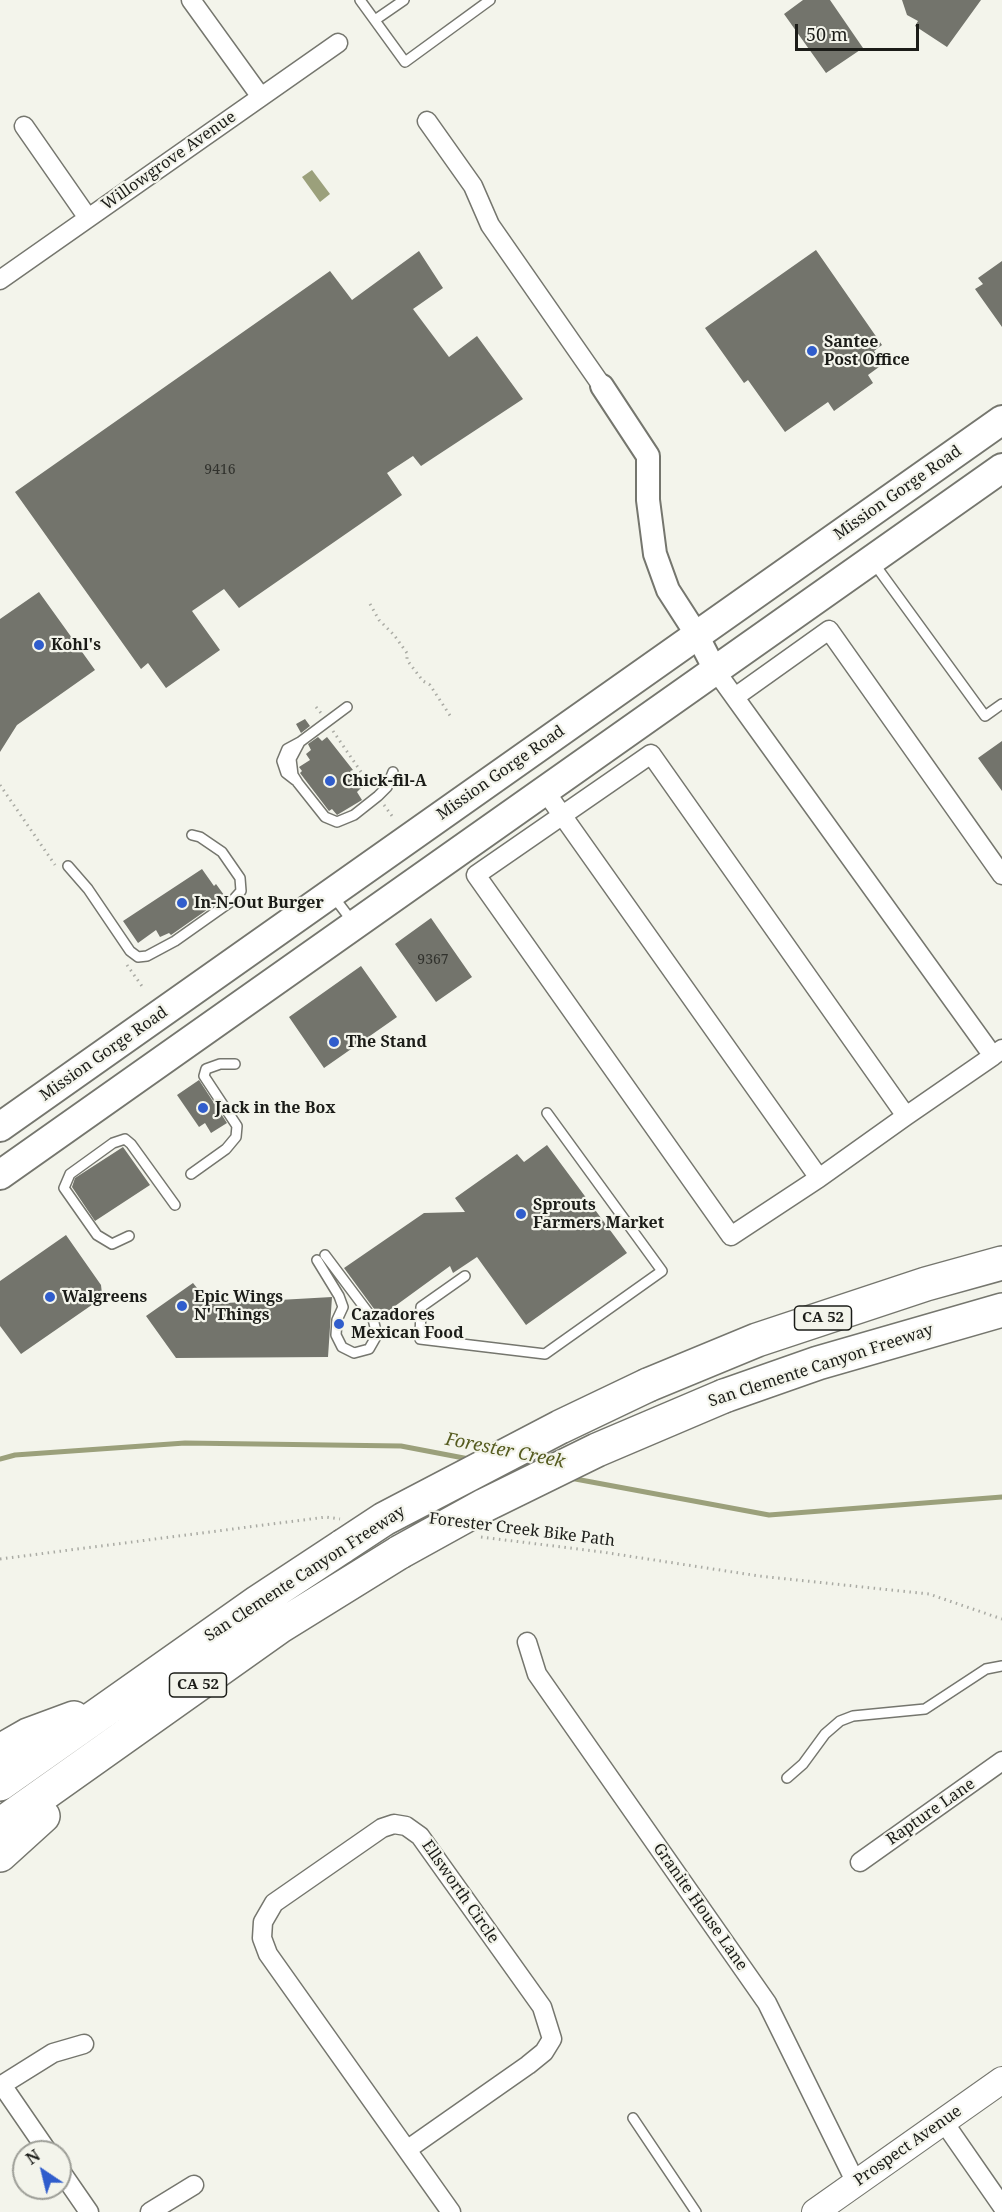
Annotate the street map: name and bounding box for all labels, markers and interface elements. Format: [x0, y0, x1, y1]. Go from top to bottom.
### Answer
scale bar [798, 12, 922, 50]
text: 50 m [806, 22, 848, 46]
street label: Willowgrove Avenue [98, 107, 240, 215]
place label: Santee Post Office [824, 332, 910, 370]
marker: Santee Post Office [805, 344, 819, 358]
street label: Mission Gorge Road [830, 442, 966, 544]
house number: 9416 [204, 462, 236, 478]
place label: Kohl's [51, 635, 101, 655]
marker: Kohl's [32, 638, 46, 652]
street label: Mission Gorge Road [433, 722, 569, 824]
place label: Chick-fil-A [342, 771, 427, 791]
marker: Chick-fil-A [323, 774, 337, 788]
place label: In-N-Out Burger [194, 893, 324, 913]
marker: In-N-Out Burger [175, 896, 189, 910]
house number: 9367 [417, 952, 449, 968]
street label: Mission Gorge Road [36, 1003, 172, 1105]
place label: The Stand [346, 1032, 427, 1052]
marker: The Stand [327, 1035, 341, 1049]
place label: Jack in the Box [215, 1098, 336, 1118]
marker: Jack in the Box [196, 1101, 210, 1115]
place label: Sprouts Farmers Market [533, 1195, 664, 1233]
marker: Sprouts Farmers Market [514, 1207, 528, 1221]
place label: Walgreens [62, 1287, 147, 1307]
place label: Epic Wings N' Things [194, 1287, 283, 1325]
marker: Walgreens [43, 1290, 57, 1304]
marker: Epic Wings N' Things [175, 1299, 189, 1313]
place label: Cazadores Mexican Food [351, 1305, 464, 1343]
road number: CA 52 [794, 1306, 852, 1330]
marker: Cazadores Mexican Food [332, 1317, 346, 1331]
street label: San Clemente Canyon Freeway [706, 1321, 936, 1411]
water label: Forester Creek [443, 1429, 567, 1473]
street label: San Clemente Canyon Freeway [201, 1502, 409, 1646]
street label: Forester Creek Bike Path [428, 1509, 616, 1551]
road number: CA 52 [170, 1673, 226, 1697]
street label: Rapture Lane [883, 1775, 979, 1849]
street label: Ellsworth Circle [417, 1837, 503, 1947]
street label: Granite House Lane [649, 1840, 751, 1974]
street label: Prospect Avenue [851, 2102, 965, 2190]
north arrow [12, 2140, 72, 2200]
text: N [21, 2144, 44, 2170]

